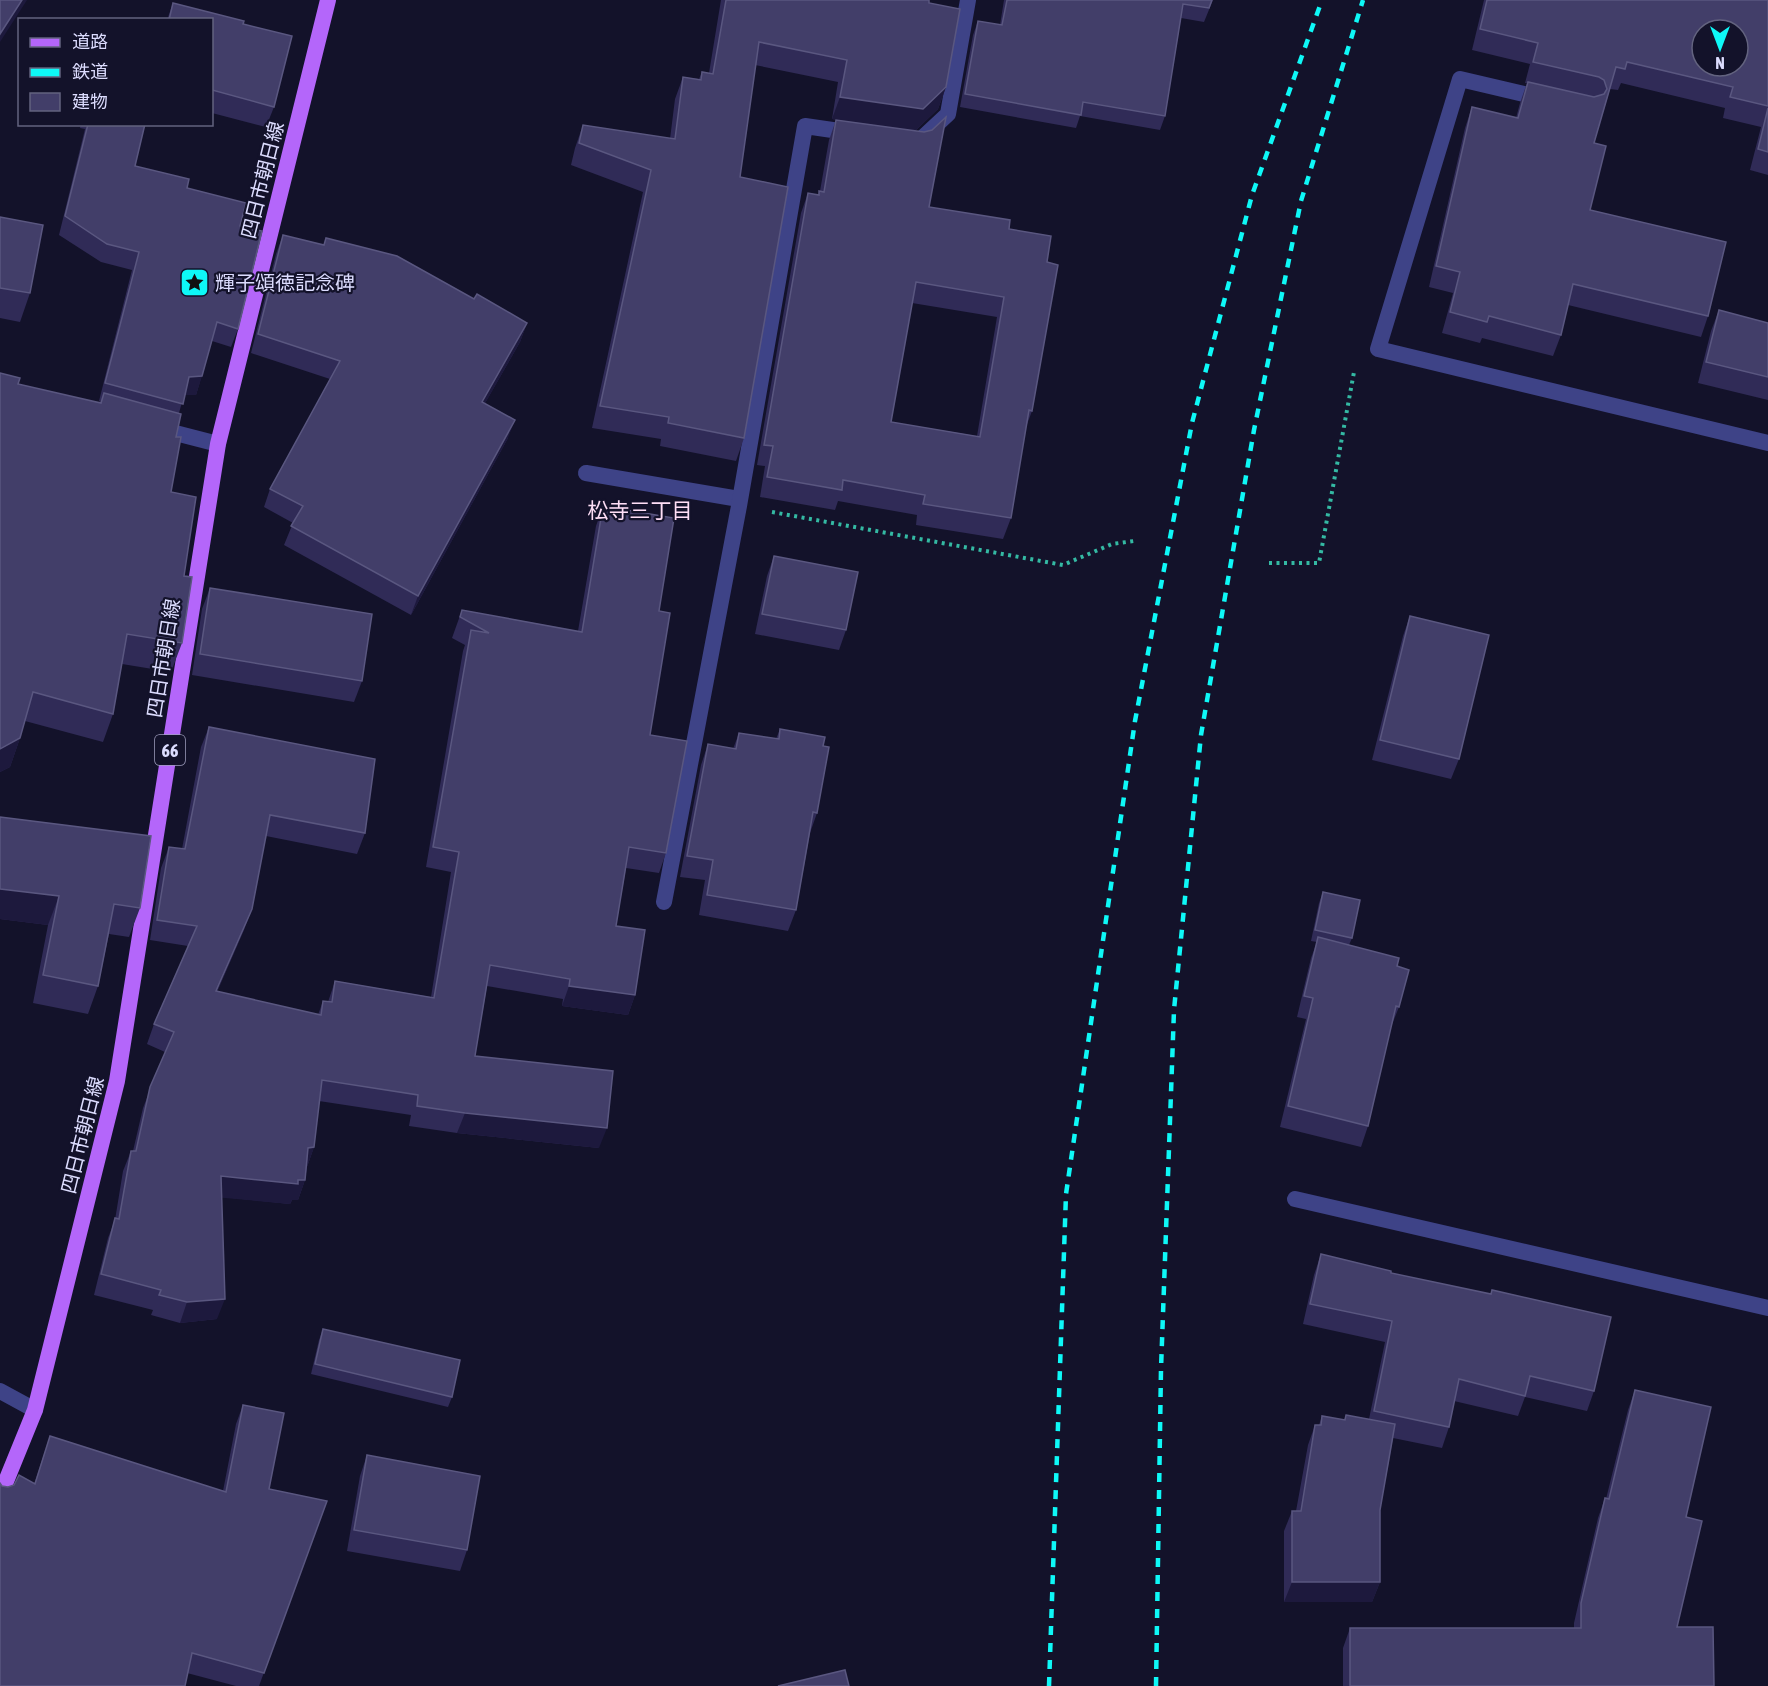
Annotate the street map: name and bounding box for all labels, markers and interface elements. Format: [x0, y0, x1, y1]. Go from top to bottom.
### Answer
legend [18, 18, 213, 126]
north arrow [1690, 18, 1750, 78]
text: 道路 [72, 31, 108, 52]
text: N [1715, 54, 1725, 72]
text: 鉄道 [72, 61, 108, 82]
text: 建物 [72, 91, 108, 112]
street label: 四日市朝日線 [236, 119, 288, 241]
place icon: 輝子頌徳記念碑 [178, 266, 210, 298]
place label: 輝子頌徳記念碑 [215, 271, 355, 294]
district label: 松寺三丁目 [588, 498, 693, 522]
street label: 四日市朝日線 [142, 597, 184, 719]
road number: 66 [155, 735, 185, 765]
street label: 四日市朝日線 [56, 1074, 108, 1196]

